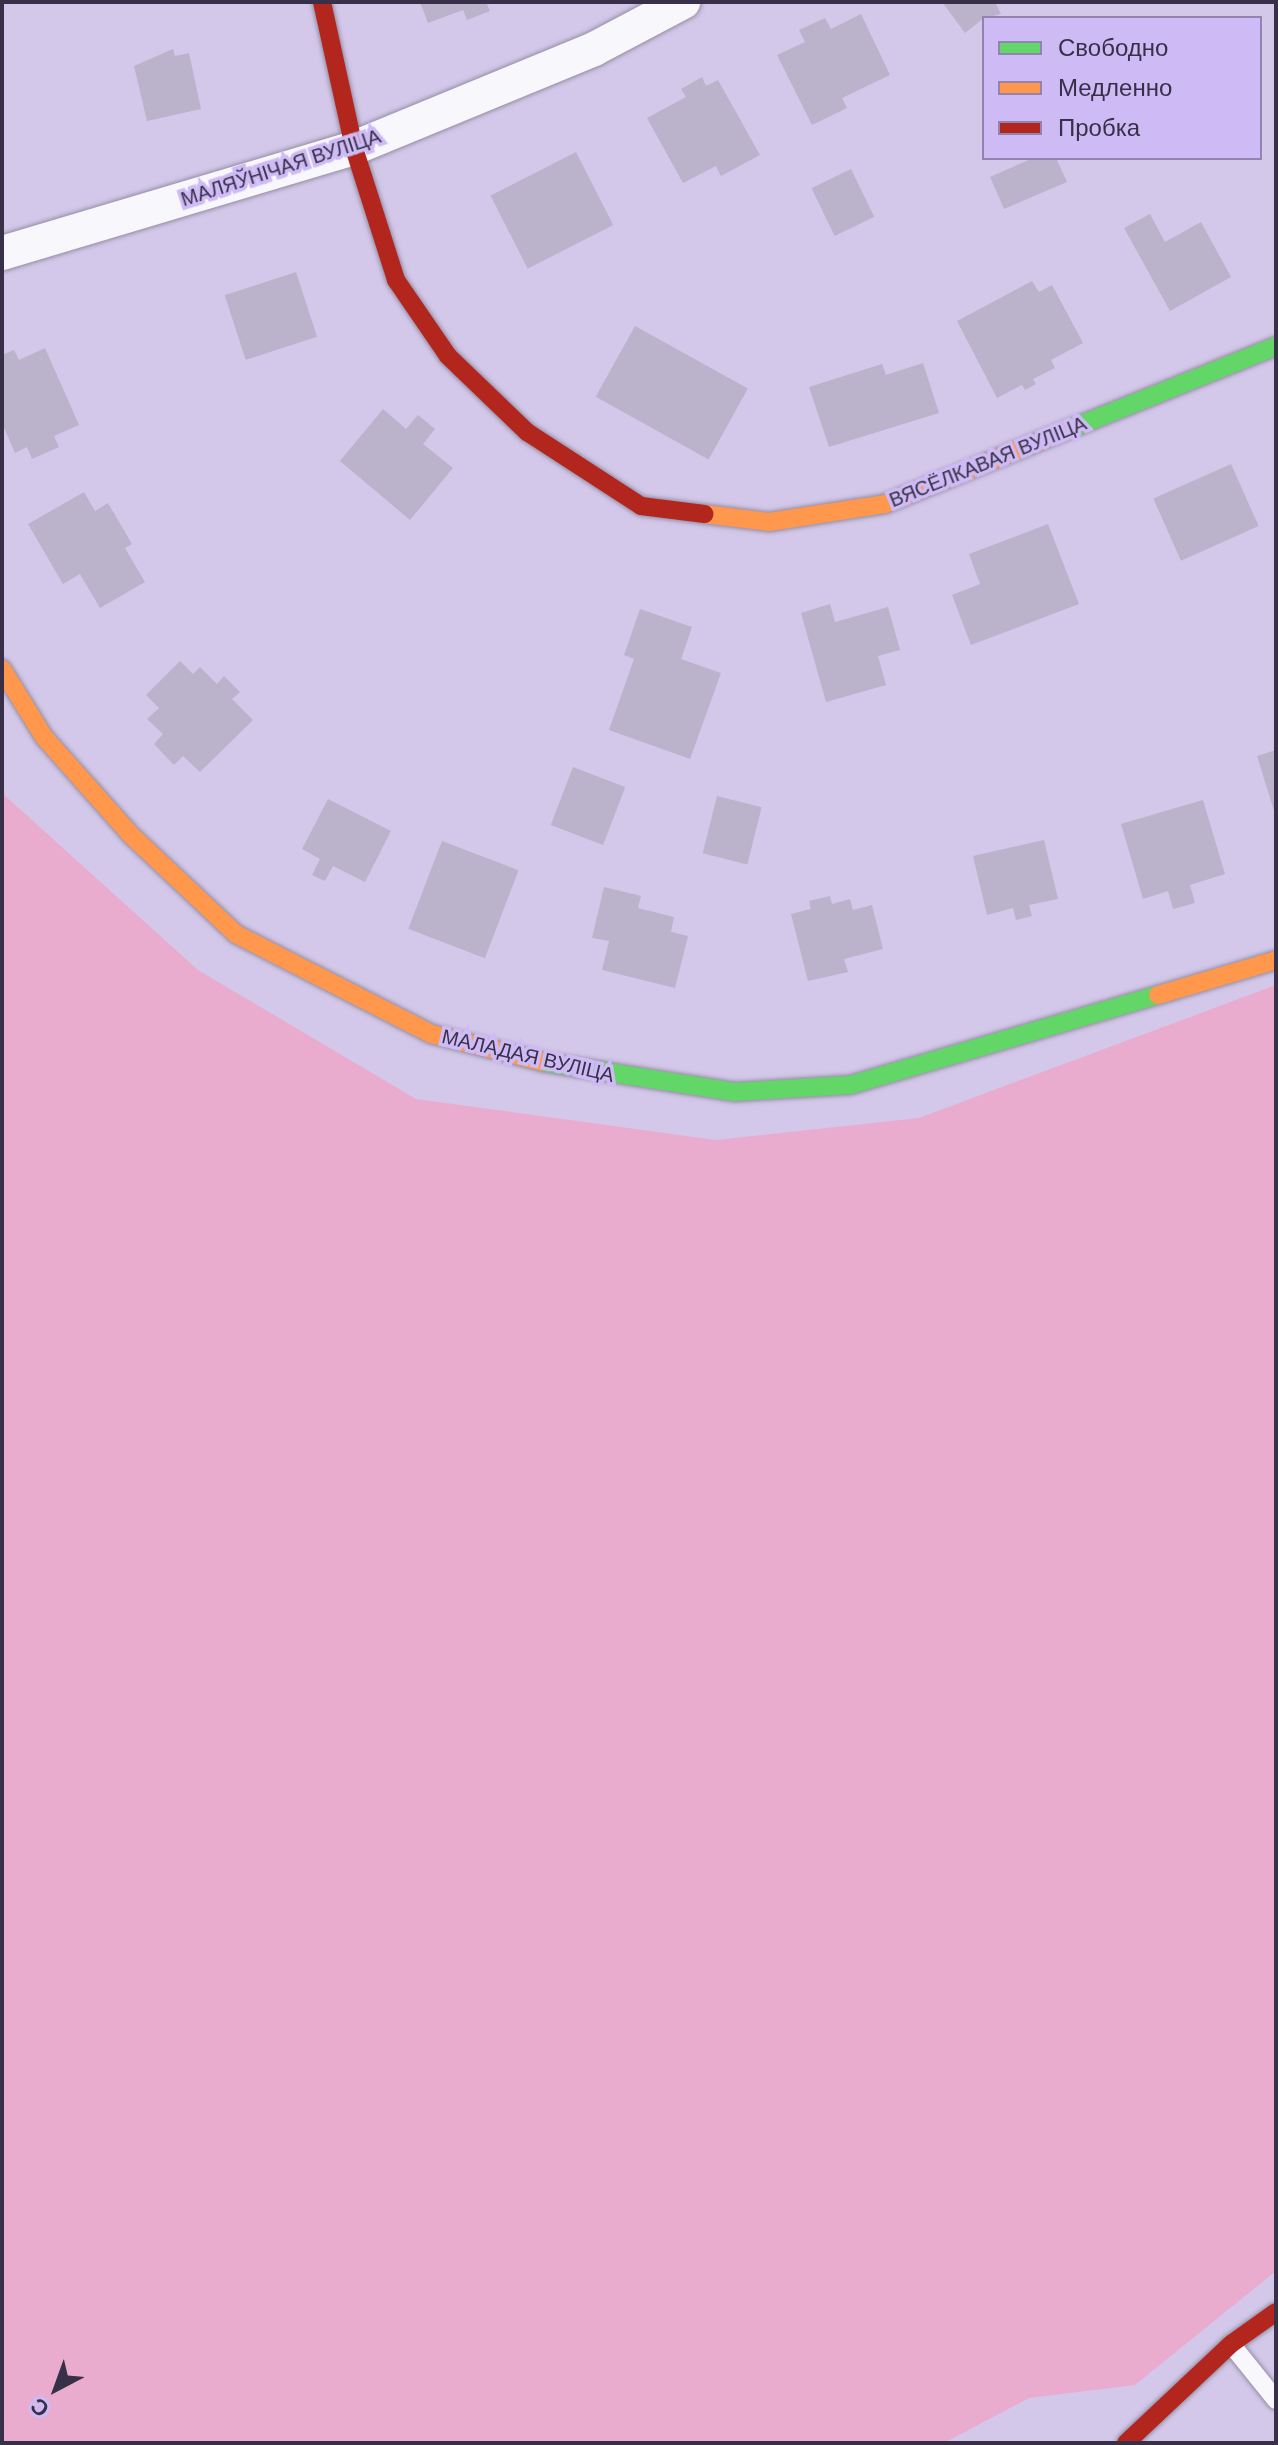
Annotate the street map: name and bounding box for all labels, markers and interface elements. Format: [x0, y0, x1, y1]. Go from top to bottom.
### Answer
legend [982, 16, 1262, 160]
text: Свободно [1058, 34, 1168, 61]
text: Медленно [1058, 74, 1172, 101]
text: Пробка [1058, 114, 1140, 141]
street label: МАЛЯЎНІЧАЯ ВУЛІЦА [178, 124, 384, 212]
street label: ВЯСЁЛКАВАЯ ВУЛІЦА [886, 411, 1090, 513]
street label: МАЛАДАЯ ВУЛІЦА [440, 1025, 616, 1087]
north arrow [16, 2349, 96, 2429]
text: С [26, 2393, 54, 2422]

